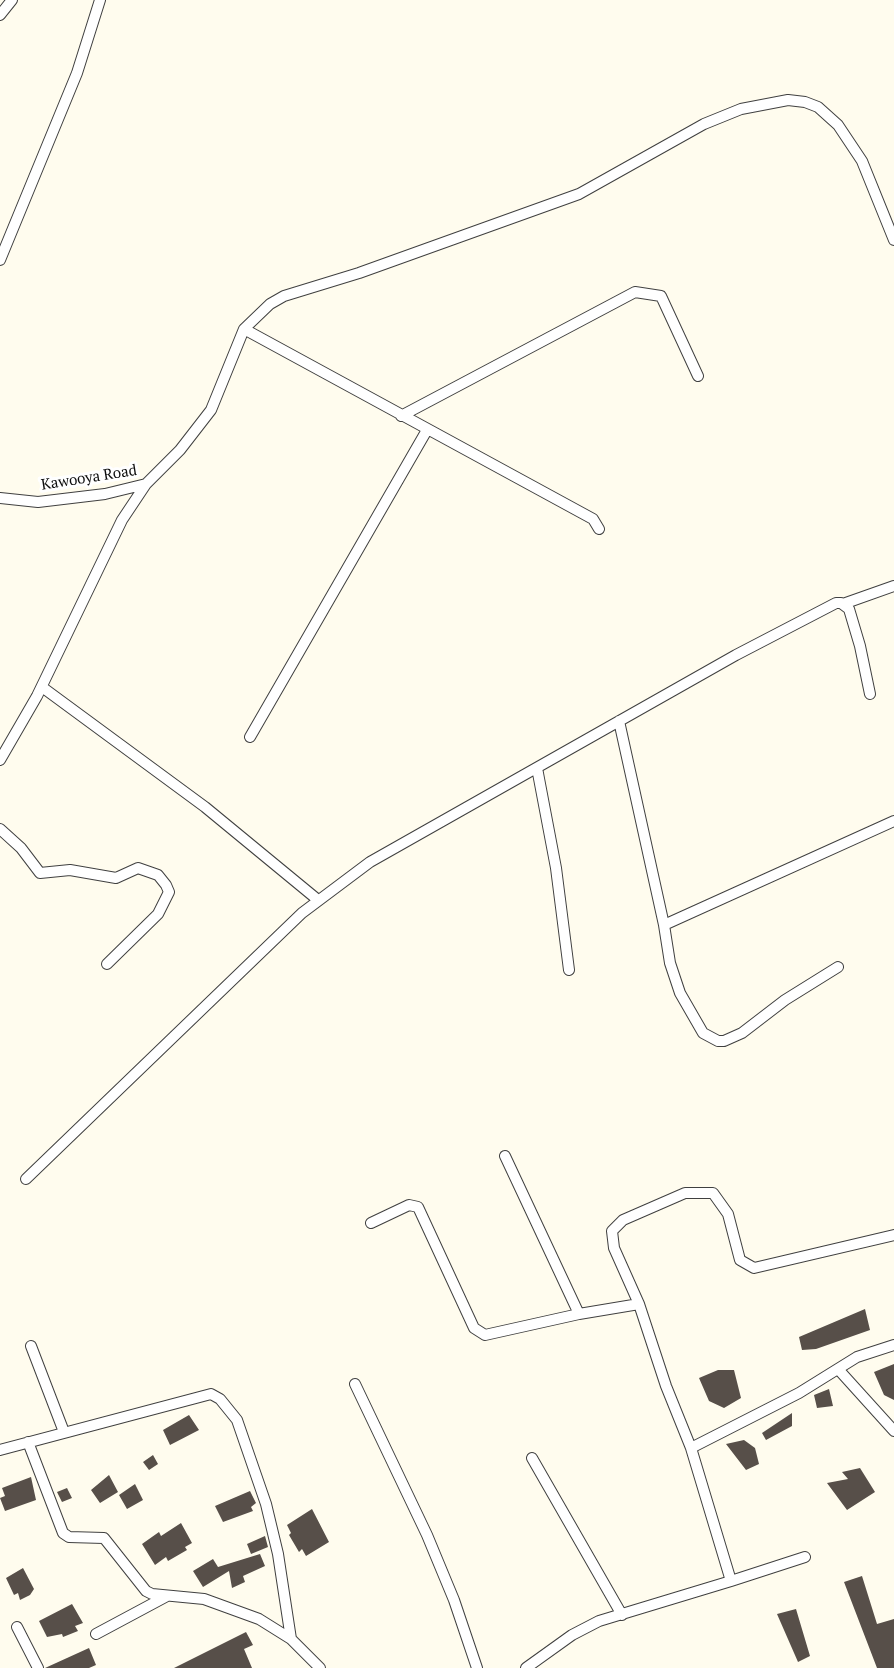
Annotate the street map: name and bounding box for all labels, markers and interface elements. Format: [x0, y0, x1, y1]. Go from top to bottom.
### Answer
street label: Kawooya Road [40, 462, 138, 494]

